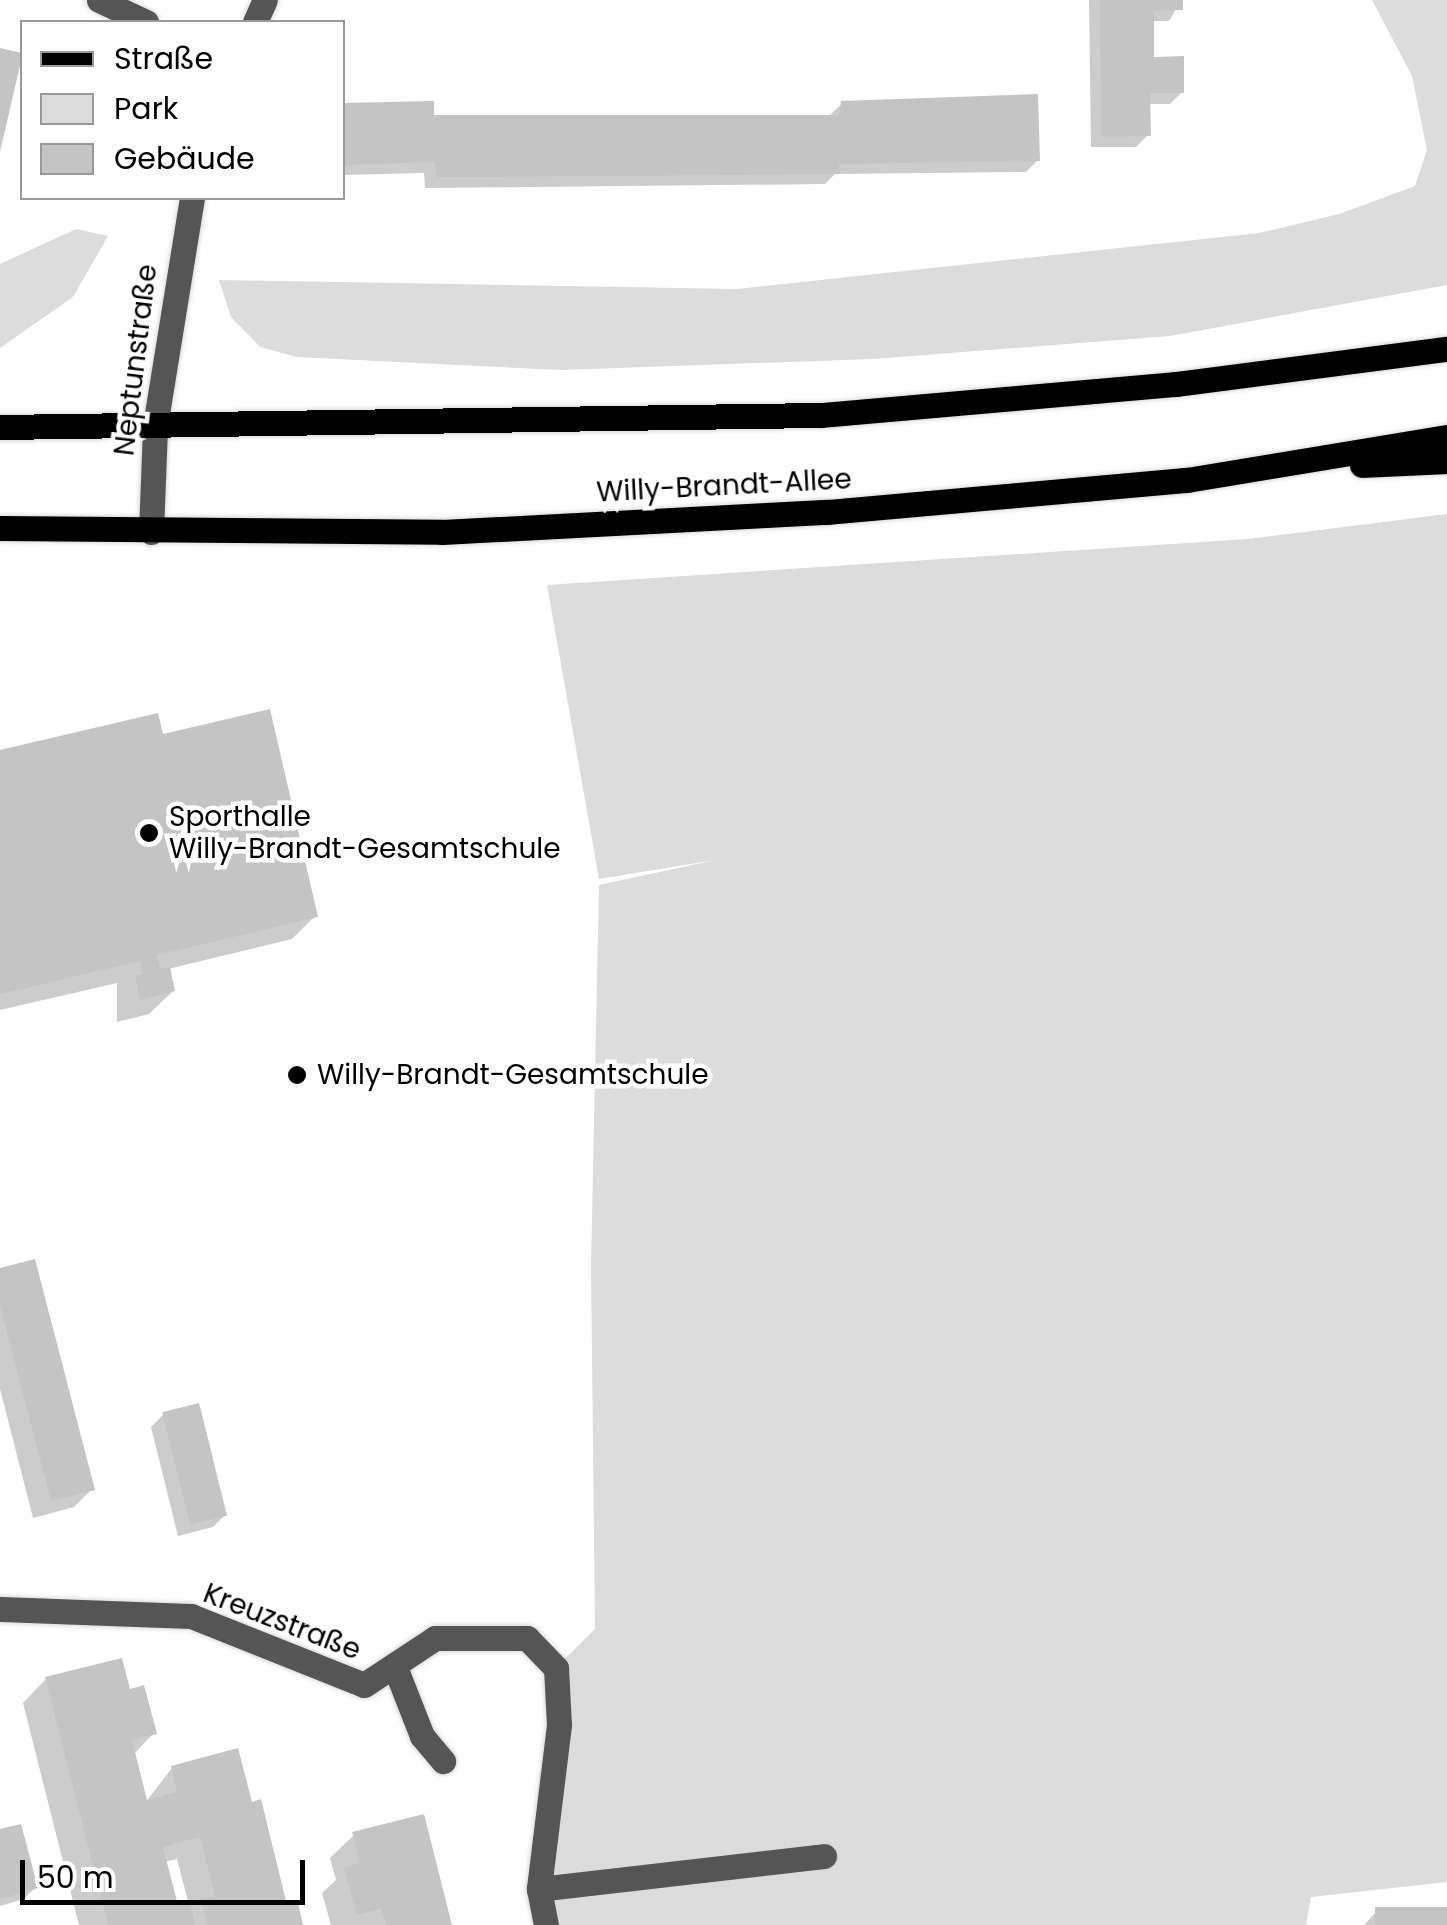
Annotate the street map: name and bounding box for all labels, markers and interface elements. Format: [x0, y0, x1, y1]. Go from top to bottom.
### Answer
legend [20, 20, 345, 200]
text: Straße [114, 37, 213, 80]
text: Park [114, 87, 178, 130]
text: Gebäude [114, 137, 255, 180]
street label: Neptunstraße [108, 262, 164, 458]
street label: Willy-Brandt-Allee [596, 463, 852, 509]
place label: Sporthalle Willy-Brandt-Gesamtschule [169, 800, 561, 866]
marker: Sporthalle Willy-Brandt-Gesamtschule [138, 822, 160, 844]
place label: Willy-Brandt-Gesamtschule [317, 1058, 709, 1092]
marker: Willy-Brandt-Gesamtschule [286, 1064, 308, 1086]
street label: Kreuzstraße [199, 1577, 365, 1667]
scale bar [25, 1840, 310, 1902]
text: 50 m [37, 1856, 114, 1899]

